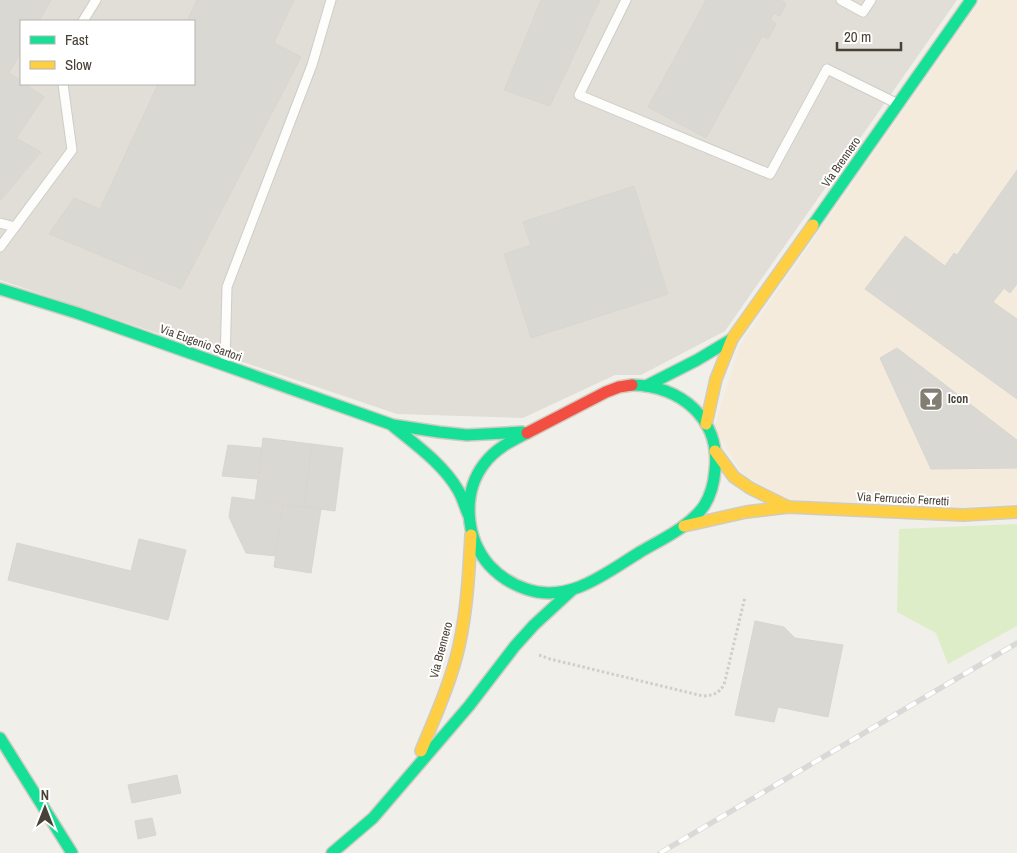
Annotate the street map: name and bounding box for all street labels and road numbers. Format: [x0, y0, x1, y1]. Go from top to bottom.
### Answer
street label: Via Brennero [818, 134, 864, 190]
street label: Via Eugenio Sartori [158, 321, 244, 365]
street label: Via Ferruccio Ferretti [856, 489, 950, 509]
street label: Via Brennero [426, 620, 456, 680]

